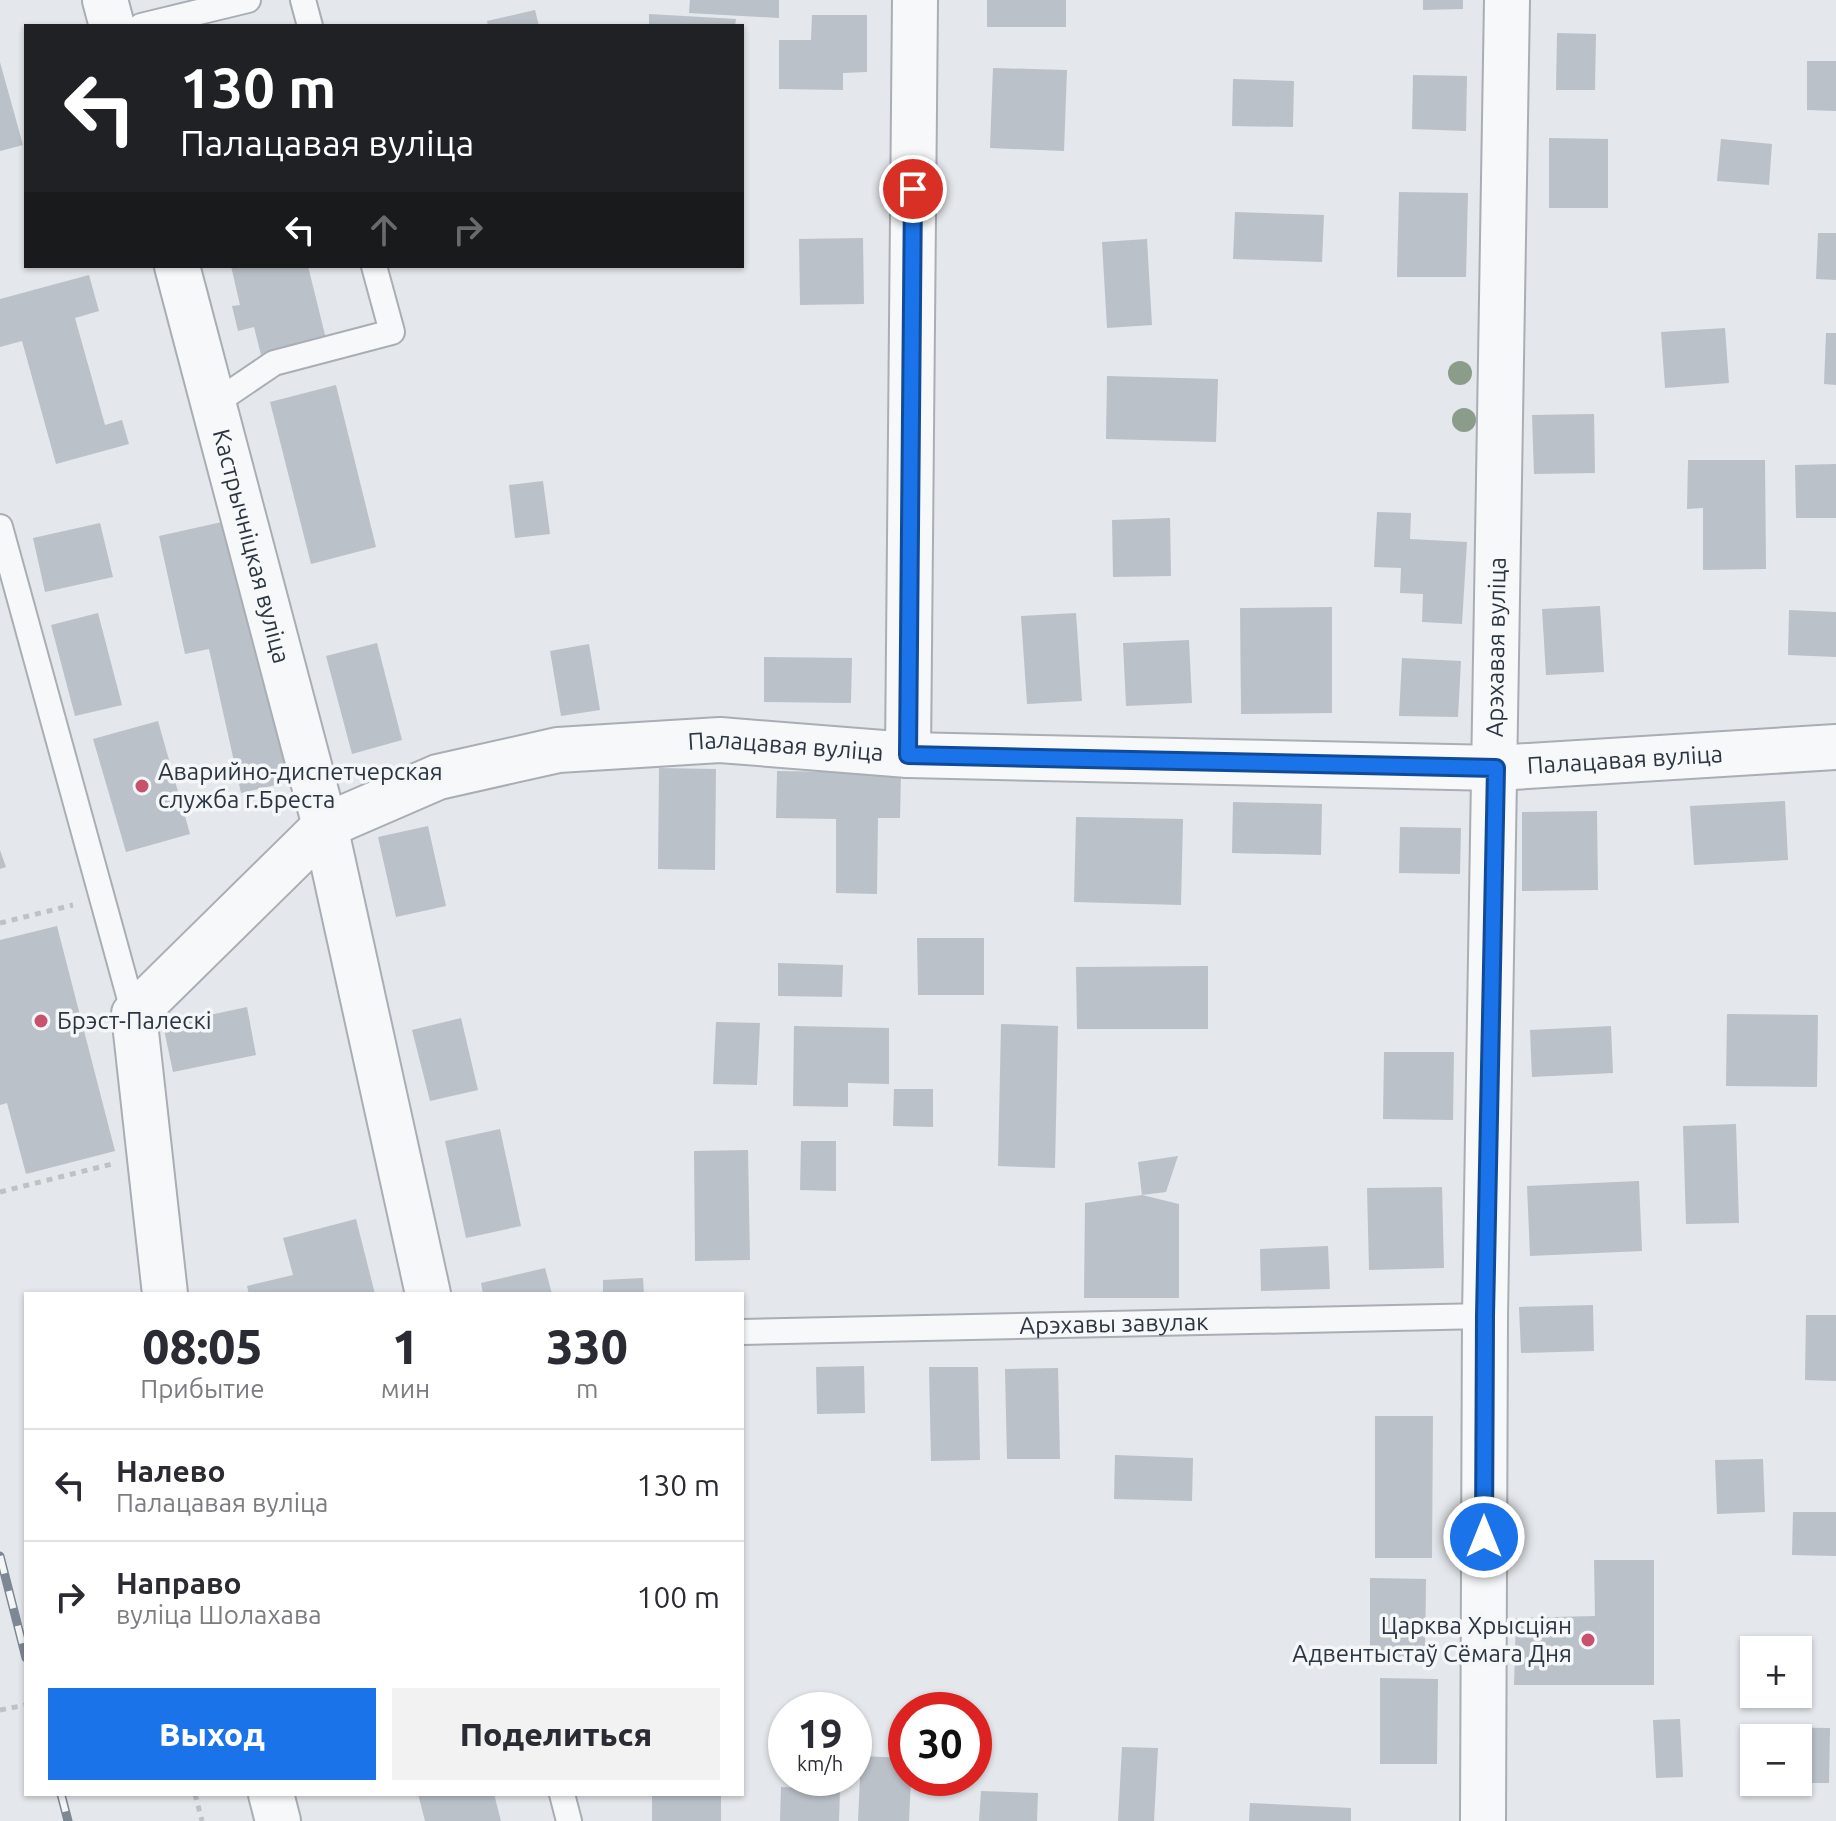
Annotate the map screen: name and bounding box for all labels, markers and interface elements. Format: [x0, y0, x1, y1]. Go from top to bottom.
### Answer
icon: left [48, 56, 152, 160]
text: 130 m [180, 56, 336, 119]
text: Палацавая вуліца [180, 122, 474, 163]
pin [879, 155, 947, 223]
icon: arrive [891, 167, 935, 211]
icon: left [278, 208, 322, 252]
icon: ahead [362, 208, 406, 252]
icon: right [446, 208, 490, 252]
street label: Кастрычніцкая вуліца [208, 426, 295, 666]
street label: Арэхавая вуліца [1481, 557, 1511, 737]
street label: Палацавая вуліца [687, 726, 885, 766]
street label: Палацавая вуліца [1526, 740, 1724, 779]
place label: Аварийно-диспетчерская служба г.Бреста [158, 758, 443, 813]
marker: Аварийно-диспетчерская служба г.Бреста [133, 777, 151, 795]
place label: Брэст-Палескі [57, 1007, 212, 1034]
marker: Брэст-Палескі [32, 1012, 50, 1030]
street label: Арэхавы завулак [1019, 1308, 1209, 1339]
text: 08:05 [142, 1319, 262, 1373]
text: 1 [392, 1319, 419, 1373]
text: 330 [547, 1319, 628, 1373]
text: Прибытие [140, 1374, 265, 1403]
text: мин [381, 1374, 430, 1403]
text: m [576, 1374, 598, 1403]
text: Налево [116, 1454, 226, 1488]
icon: left [48, 1463, 92, 1507]
text: 130 m [636, 1468, 720, 1502]
text: Палацавая вуліца [116, 1488, 328, 1517]
position arrow [1442, 1495, 1526, 1579]
text: Направо [116, 1566, 242, 1600]
icon: right [48, 1575, 92, 1619]
text: 100 m [636, 1580, 720, 1614]
text: вуліца Шолахава [116, 1600, 322, 1629]
place label: Царква Хрысціян Адвентыстаў Сёмага Дня [1292, 1612, 1572, 1667]
marker: Царква Хрысціян Адвентыстаў Сёмага Дня [1579, 1631, 1597, 1649]
map controls [1740, 1636, 1812, 1796]
button: + [1740, 1636, 1812, 1708]
button: Выход [48, 1688, 376, 1780]
button: Поделиться [392, 1688, 720, 1780]
speed limit sign: 30 [888, 1692, 992, 1796]
text: 19 [797, 1711, 843, 1756]
button: − [1740, 1724, 1812, 1796]
text: km/h [797, 1752, 843, 1775]

